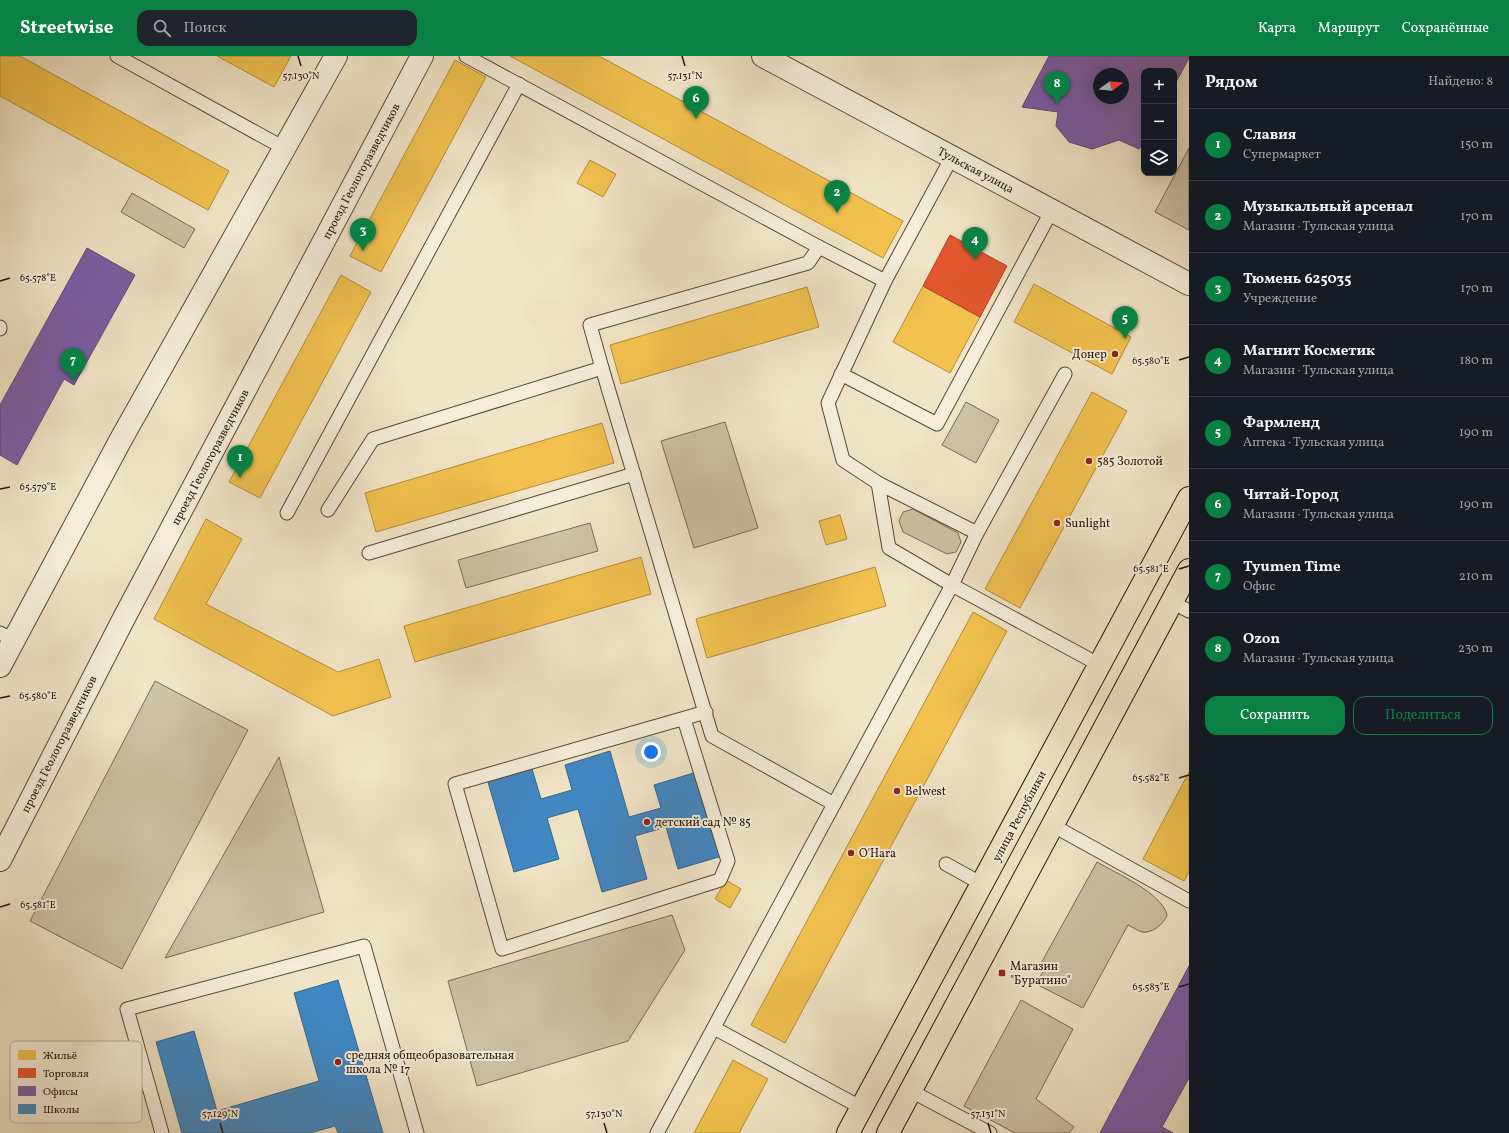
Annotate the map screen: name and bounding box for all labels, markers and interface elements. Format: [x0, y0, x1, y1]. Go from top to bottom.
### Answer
search box [137, 10, 417, 46]
text: Streetwise [20, 15, 113, 41]
icon: search [151, 17, 173, 39]
text: Поиск [183, 18, 226, 39]
text: Карта [1258, 19, 1296, 38]
text: Маршрут [1318, 19, 1380, 38]
text: Сохранённые [1402, 19, 1489, 38]
north arrow [1093, 68, 1129, 104]
map controls [1141, 68, 1177, 176]
button: + [1141, 68, 1177, 104]
text: 57.130°N [283, 69, 320, 83]
text: 57.131°N [667, 69, 703, 83]
pin: 8 [1044, 71, 1070, 104]
text: Рядом [1205, 71, 1258, 94]
text: Найдено: 8 [1428, 73, 1493, 91]
pin: 6 [683, 86, 709, 119]
street label: проезд Геологоразведчиков [319, 101, 405, 242]
button: − [1141, 104, 1177, 140]
text: Славия [1243, 125, 1296, 146]
text: 1 [1215, 136, 1221, 154]
text: 150 m [1460, 136, 1493, 154]
button: layers [1141, 140, 1177, 176]
street label: Тульская улица [935, 144, 1017, 198]
text: Супермаркет [1243, 146, 1321, 164]
pin: 2 [824, 180, 850, 213]
text: Музыкальный арсенал [1243, 197, 1413, 218]
text: 2 [1215, 208, 1221, 226]
text: 170 m [1460, 208, 1493, 226]
pin: 3 [350, 218, 376, 251]
text: Магазин · Тульская улица [1243, 218, 1394, 236]
pin: 4 [962, 227, 988, 260]
text: Тюмень 625035 [1243, 269, 1351, 290]
text: 65.578°E [20, 271, 56, 285]
text: 3 [1215, 280, 1221, 298]
text: 170 m [1460, 280, 1493, 298]
text: Учреждение [1243, 290, 1317, 308]
pin: 5 [1112, 306, 1138, 339]
text: Магнит Косметик [1243, 341, 1375, 362]
place label: Донер [1072, 347, 1107, 363]
pin: 7 [60, 348, 86, 381]
marker: Донер [1110, 349, 1120, 359]
text: 4 [1214, 352, 1222, 370]
text: 180 m [1459, 352, 1493, 370]
text: 65.580°E [1132, 354, 1170, 368]
text: Магазин · Тульская улица [1243, 362, 1394, 380]
street label: проезд Геологоразведчиков [168, 387, 254, 528]
text: Фармленд [1243, 413, 1320, 434]
text: 5 [1215, 424, 1221, 442]
text: 190 m [1459, 424, 1493, 442]
text: Аптека · Тульская улица [1243, 434, 1384, 452]
pin: 1 [227, 445, 253, 478]
place label: 585 Золотой [1097, 454, 1163, 470]
marker: 585 Золотой [1084, 456, 1094, 466]
text: 65.579°E [20, 480, 56, 494]
text: Читай-Город [1243, 485, 1339, 506]
text: 6 [1214, 496, 1222, 514]
text: 190 m [1459, 496, 1493, 514]
text: Магазин · Тульская улица [1243, 506, 1394, 524]
place label: Sunlight [1065, 516, 1110, 532]
marker: Sunlight [1052, 518, 1062, 528]
text: Tyumen Time [1243, 557, 1341, 578]
text: 65.581°E [1133, 562, 1169, 576]
text: 7 [1215, 568, 1221, 586]
text: 210 m [1459, 568, 1493, 586]
text: Офис [1243, 578, 1275, 596]
text: Ozon [1243, 629, 1280, 650]
text: 8 [1214, 640, 1222, 658]
text: 230 m [1458, 640, 1493, 658]
text: Магазин · Тульская улица [1243, 650, 1394, 668]
street label: проезд Геологоразведчиков [18, 673, 101, 816]
text: 65.580°E [19, 689, 57, 703]
button: Сохранить [1205, 696, 1345, 735]
button: Поделиться [1353, 696, 1493, 735]
your location [641, 742, 661, 762]
street label: улица Республики [989, 768, 1051, 865]
text: 65.582°E [1133, 771, 1169, 785]
place label: Belwest [905, 784, 946, 800]
marker: Belwest [892, 786, 902, 796]
place label: детский сад № 85 [655, 815, 751, 831]
marker: детский сад № 85 [642, 817, 652, 827]
place label: O'Hara [859, 846, 896, 862]
marker: O'Hara [846, 848, 856, 858]
text: 65.581°E [20, 898, 56, 912]
place label: Магазин "Буратино" [1010, 959, 1071, 989]
marker: Магазин "Буратино" [997, 968, 1007, 978]
text: 65.583°E [1133, 980, 1169, 994]
legend [10, 1041, 142, 1123]
place label: средняя общеобразовательная школа № 17 [346, 1048, 514, 1078]
text: Жильё [43, 1049, 77, 1064]
marker: средняя общеобразовательная школа № 17 [333, 1057, 343, 1067]
text: Торговля [43, 1067, 89, 1082]
text: Офисы [43, 1085, 78, 1100]
text: Школы [43, 1103, 80, 1118]
text: 57.129°N [202, 1107, 239, 1121]
text: 57.130°N [586, 1107, 623, 1121]
text: 57.131°N [970, 1107, 1006, 1121]

